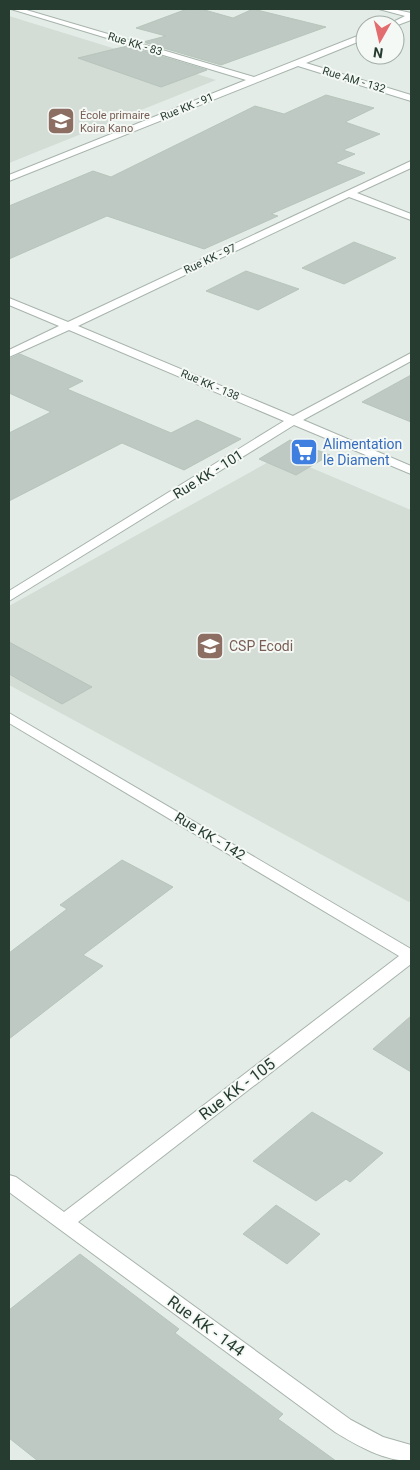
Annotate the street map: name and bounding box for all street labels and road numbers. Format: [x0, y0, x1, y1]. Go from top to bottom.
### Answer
street label: Rue KK - 83 [106, 30, 164, 58]
street label: Rue AM - 132 [321, 64, 387, 96]
street label: Rue KK - 91 [159, 90, 215, 124]
street label: Rue KK - 97 [182, 241, 238, 277]
street label: Rue KK - 138 [179, 367, 241, 403]
street label: Rue KK - 101 [170, 446, 246, 502]
street label: Rue KK - 142 [172, 809, 248, 863]
street label: Rue KK - 105 [195, 1054, 279, 1124]
street label: Rue KK - 144 [164, 1292, 248, 1360]

